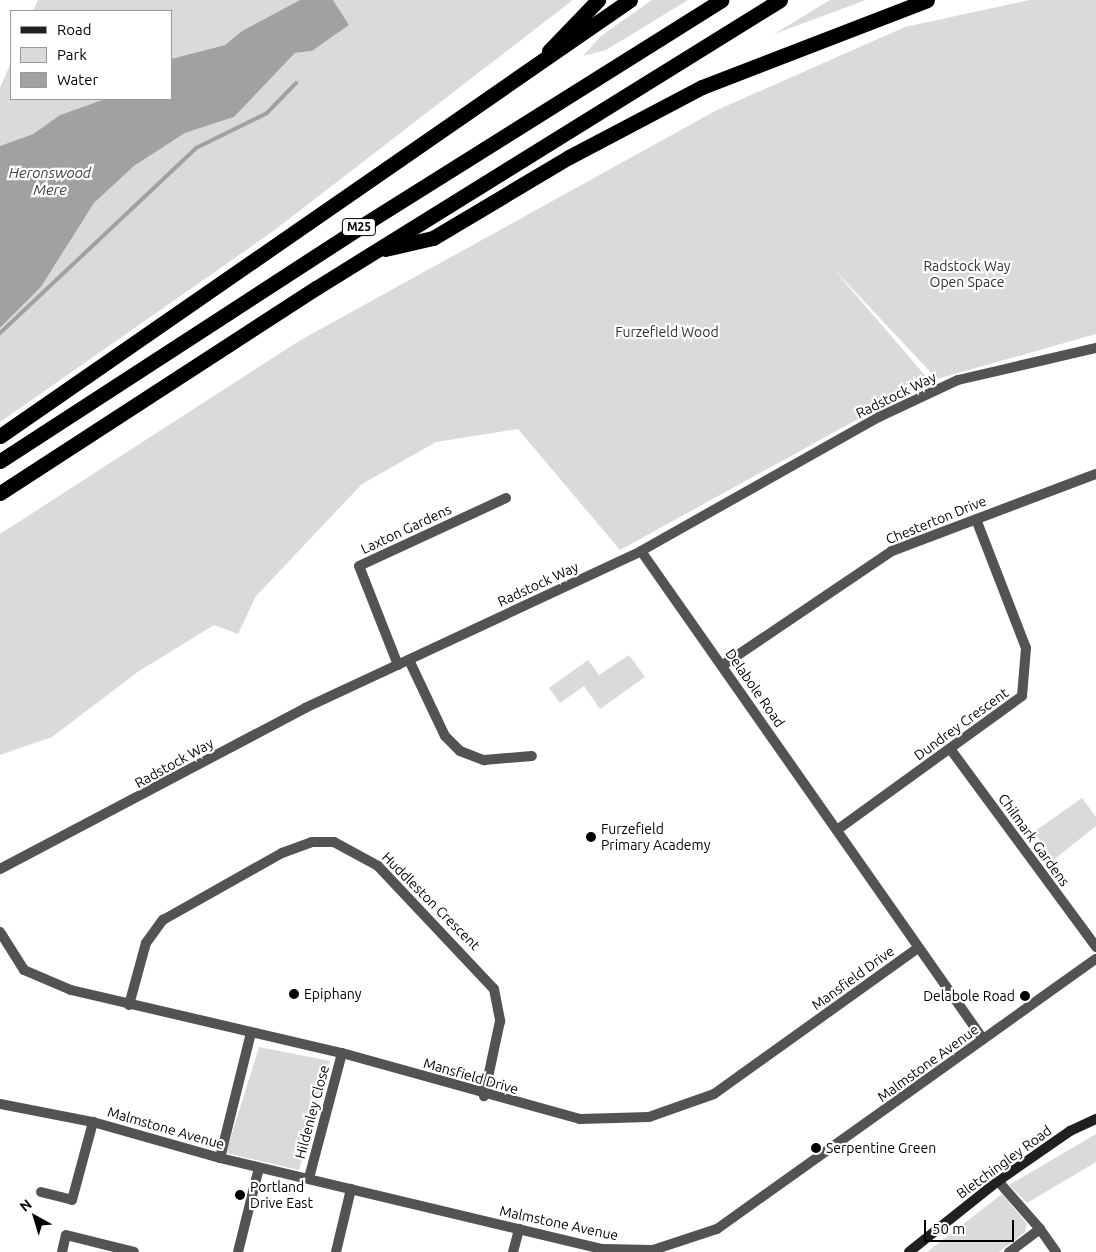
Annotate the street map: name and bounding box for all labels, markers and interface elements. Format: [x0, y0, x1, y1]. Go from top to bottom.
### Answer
legend [10, 10, 172, 100]
text: Road [57, 21, 92, 38]
text: Park [57, 46, 87, 63]
text: Water [57, 71, 98, 88]
water label: Heronswood Mere [9, 163, 91, 198]
road number: M25 [342, 218, 376, 236]
park label: Radstock Way Open Space [923, 258, 1011, 290]
park label: Furzefield Wood [615, 324, 719, 340]
street label: Radstock Way [853, 368, 939, 422]
street label: Chesterton Drive [883, 492, 989, 548]
street label: Laxton Gardens [358, 501, 454, 557]
street label: Radstock Way [495, 558, 581, 610]
street label: Delabole Road [722, 646, 788, 730]
street label: Dundrey Crescent [911, 684, 1011, 764]
street label: Radstock Way [132, 735, 216, 791]
street label: Chilmark Gardens [995, 790, 1073, 890]
place label: Furzefield Primary Academy [601, 821, 710, 854]
marker: Furzefield Primary Academy [585, 831, 597, 843]
street label: Huddleston Crescent [378, 848, 484, 954]
street label: Mansfield Drive [808, 942, 898, 1014]
place label: Epiphany [304, 986, 361, 1002]
marker: Epiphany [288, 988, 300, 1000]
place label: Delabole Road [923, 988, 1015, 1004]
marker: Delabole Road [1019, 990, 1031, 1002]
street label: Malmstone Avenue [874, 1021, 982, 1105]
street label: Mansfield Drive [422, 1054, 520, 1098]
street label: Hildenley Close [291, 1063, 333, 1161]
street label: Malmstone Avenue [106, 1103, 226, 1153]
street label: Bletchingley Road [953, 1122, 1055, 1202]
place label: Serpentine Green [826, 1140, 936, 1156]
marker: Serpentine Green [810, 1142, 822, 1154]
place label: Portland Drive East [250, 1179, 313, 1212]
marker: Portland Drive East [234, 1189, 246, 1201]
north arrow [10, 1192, 60, 1242]
text: N [16, 1196, 35, 1215]
street label: Malmstone Avenue [498, 1202, 620, 1244]
scale bar [926, 1210, 1016, 1242]
text: 50 m [932, 1220, 965, 1237]

